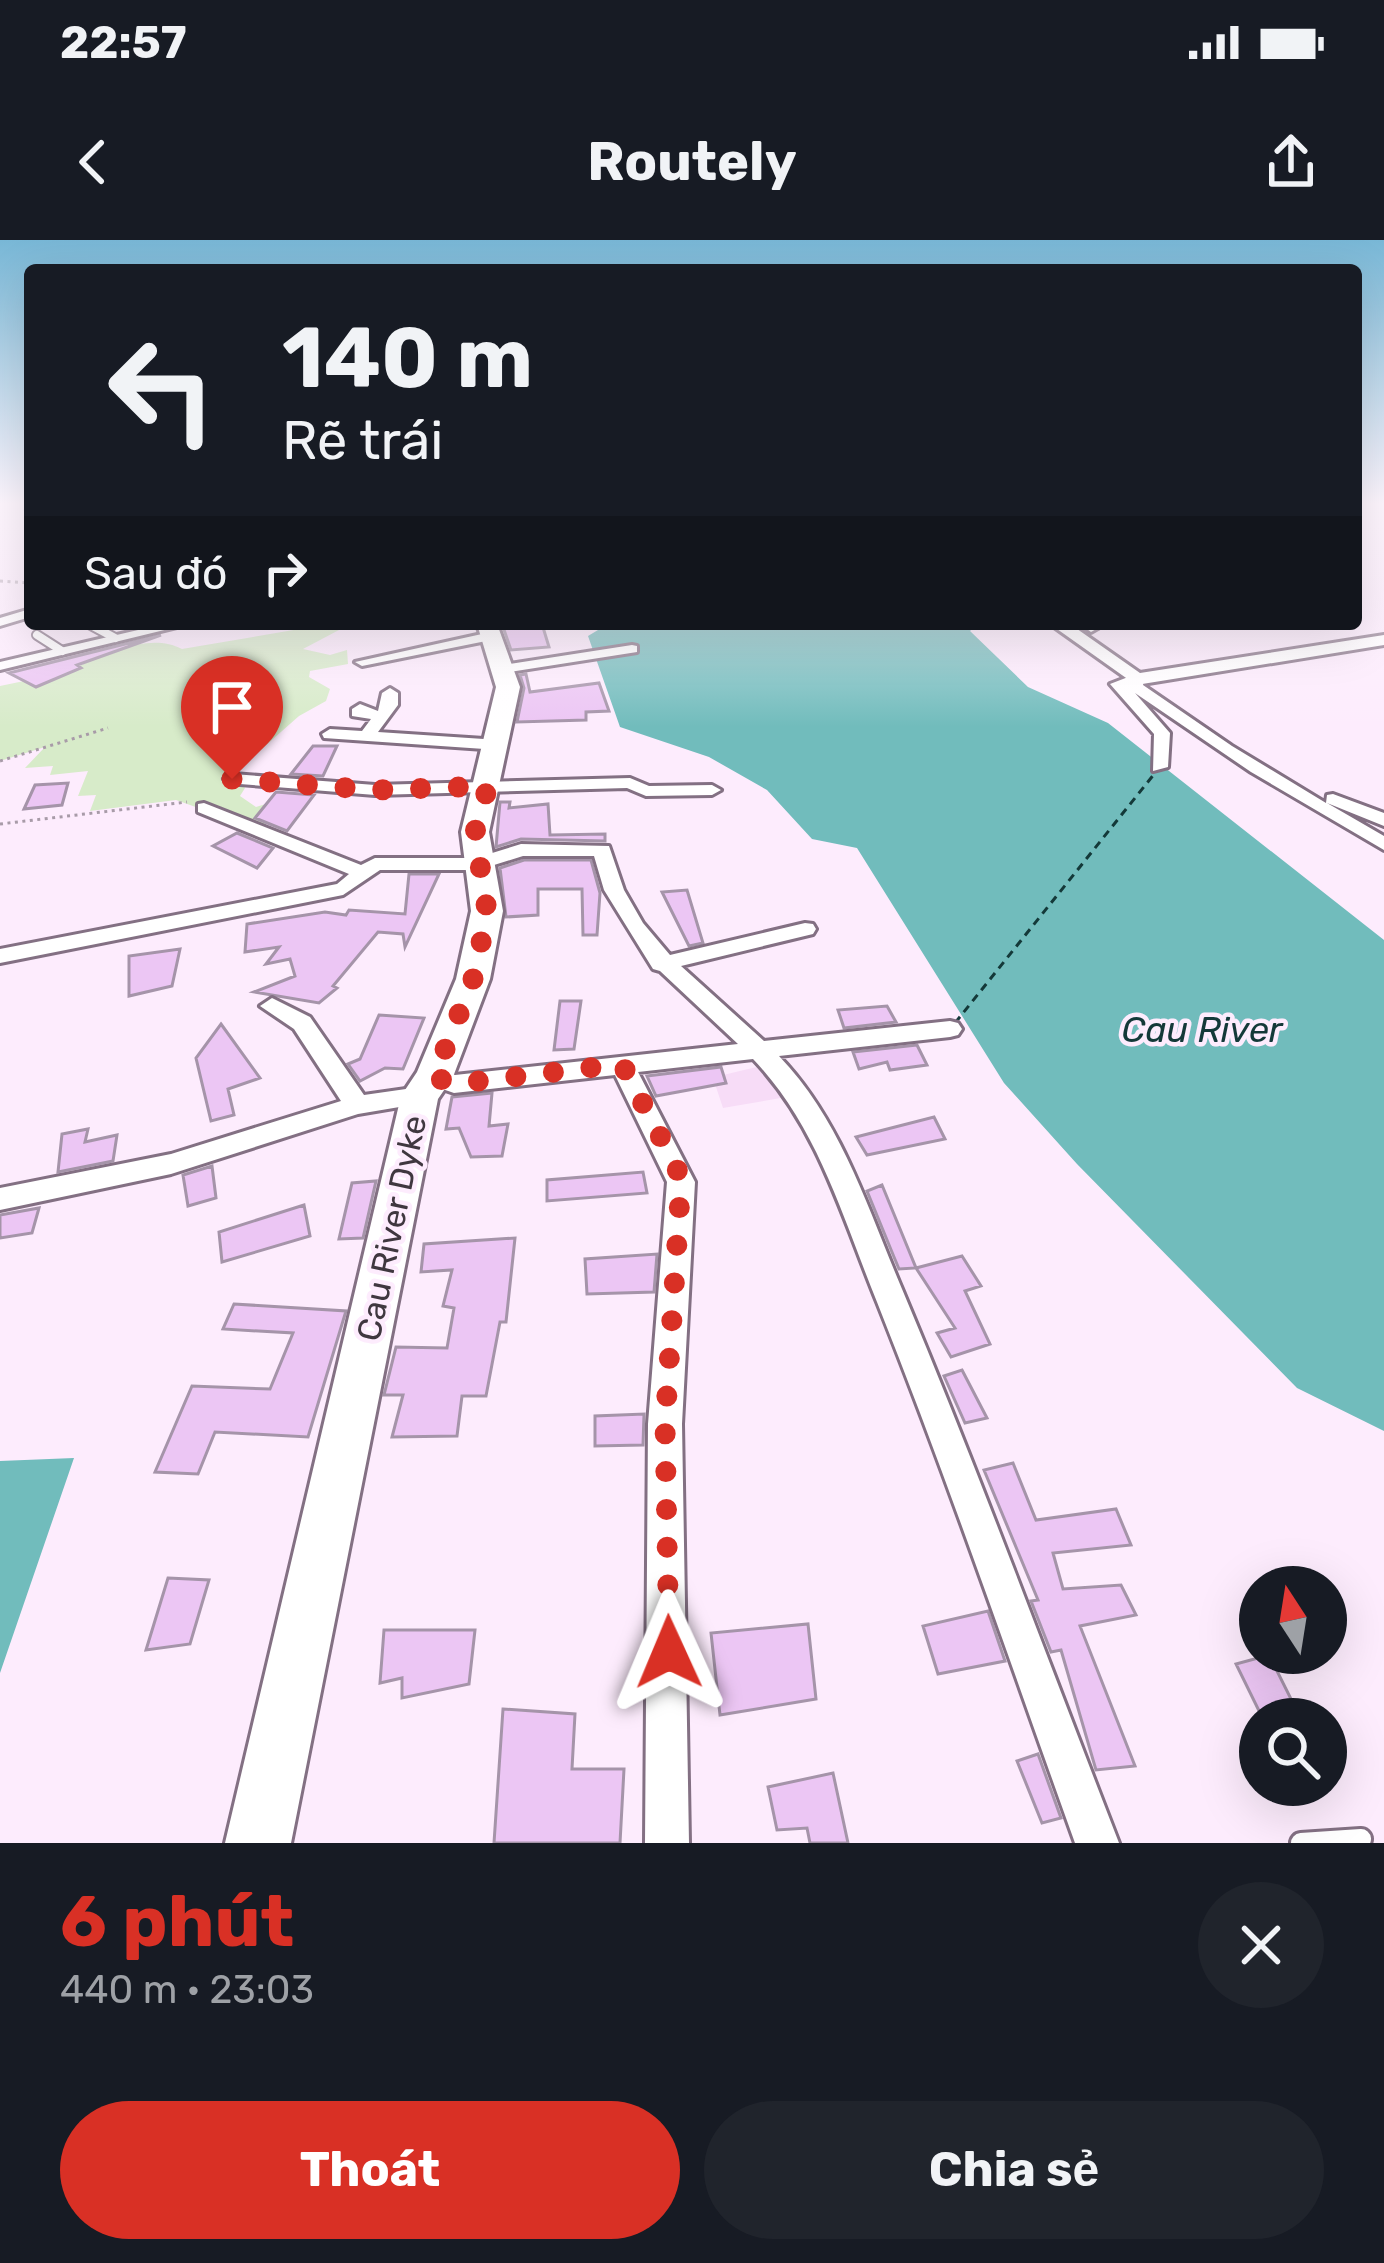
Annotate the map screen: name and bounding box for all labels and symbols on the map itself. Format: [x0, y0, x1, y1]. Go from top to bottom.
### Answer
pin [181, 656, 283, 779]
water label: Cau River [1121, 1008, 1284, 1051]
street label: Cau River Dyke [349, 1112, 434, 1344]
north arrow [1239, 1566, 1347, 1674]
position arrow [606, 1589, 732, 1715]

